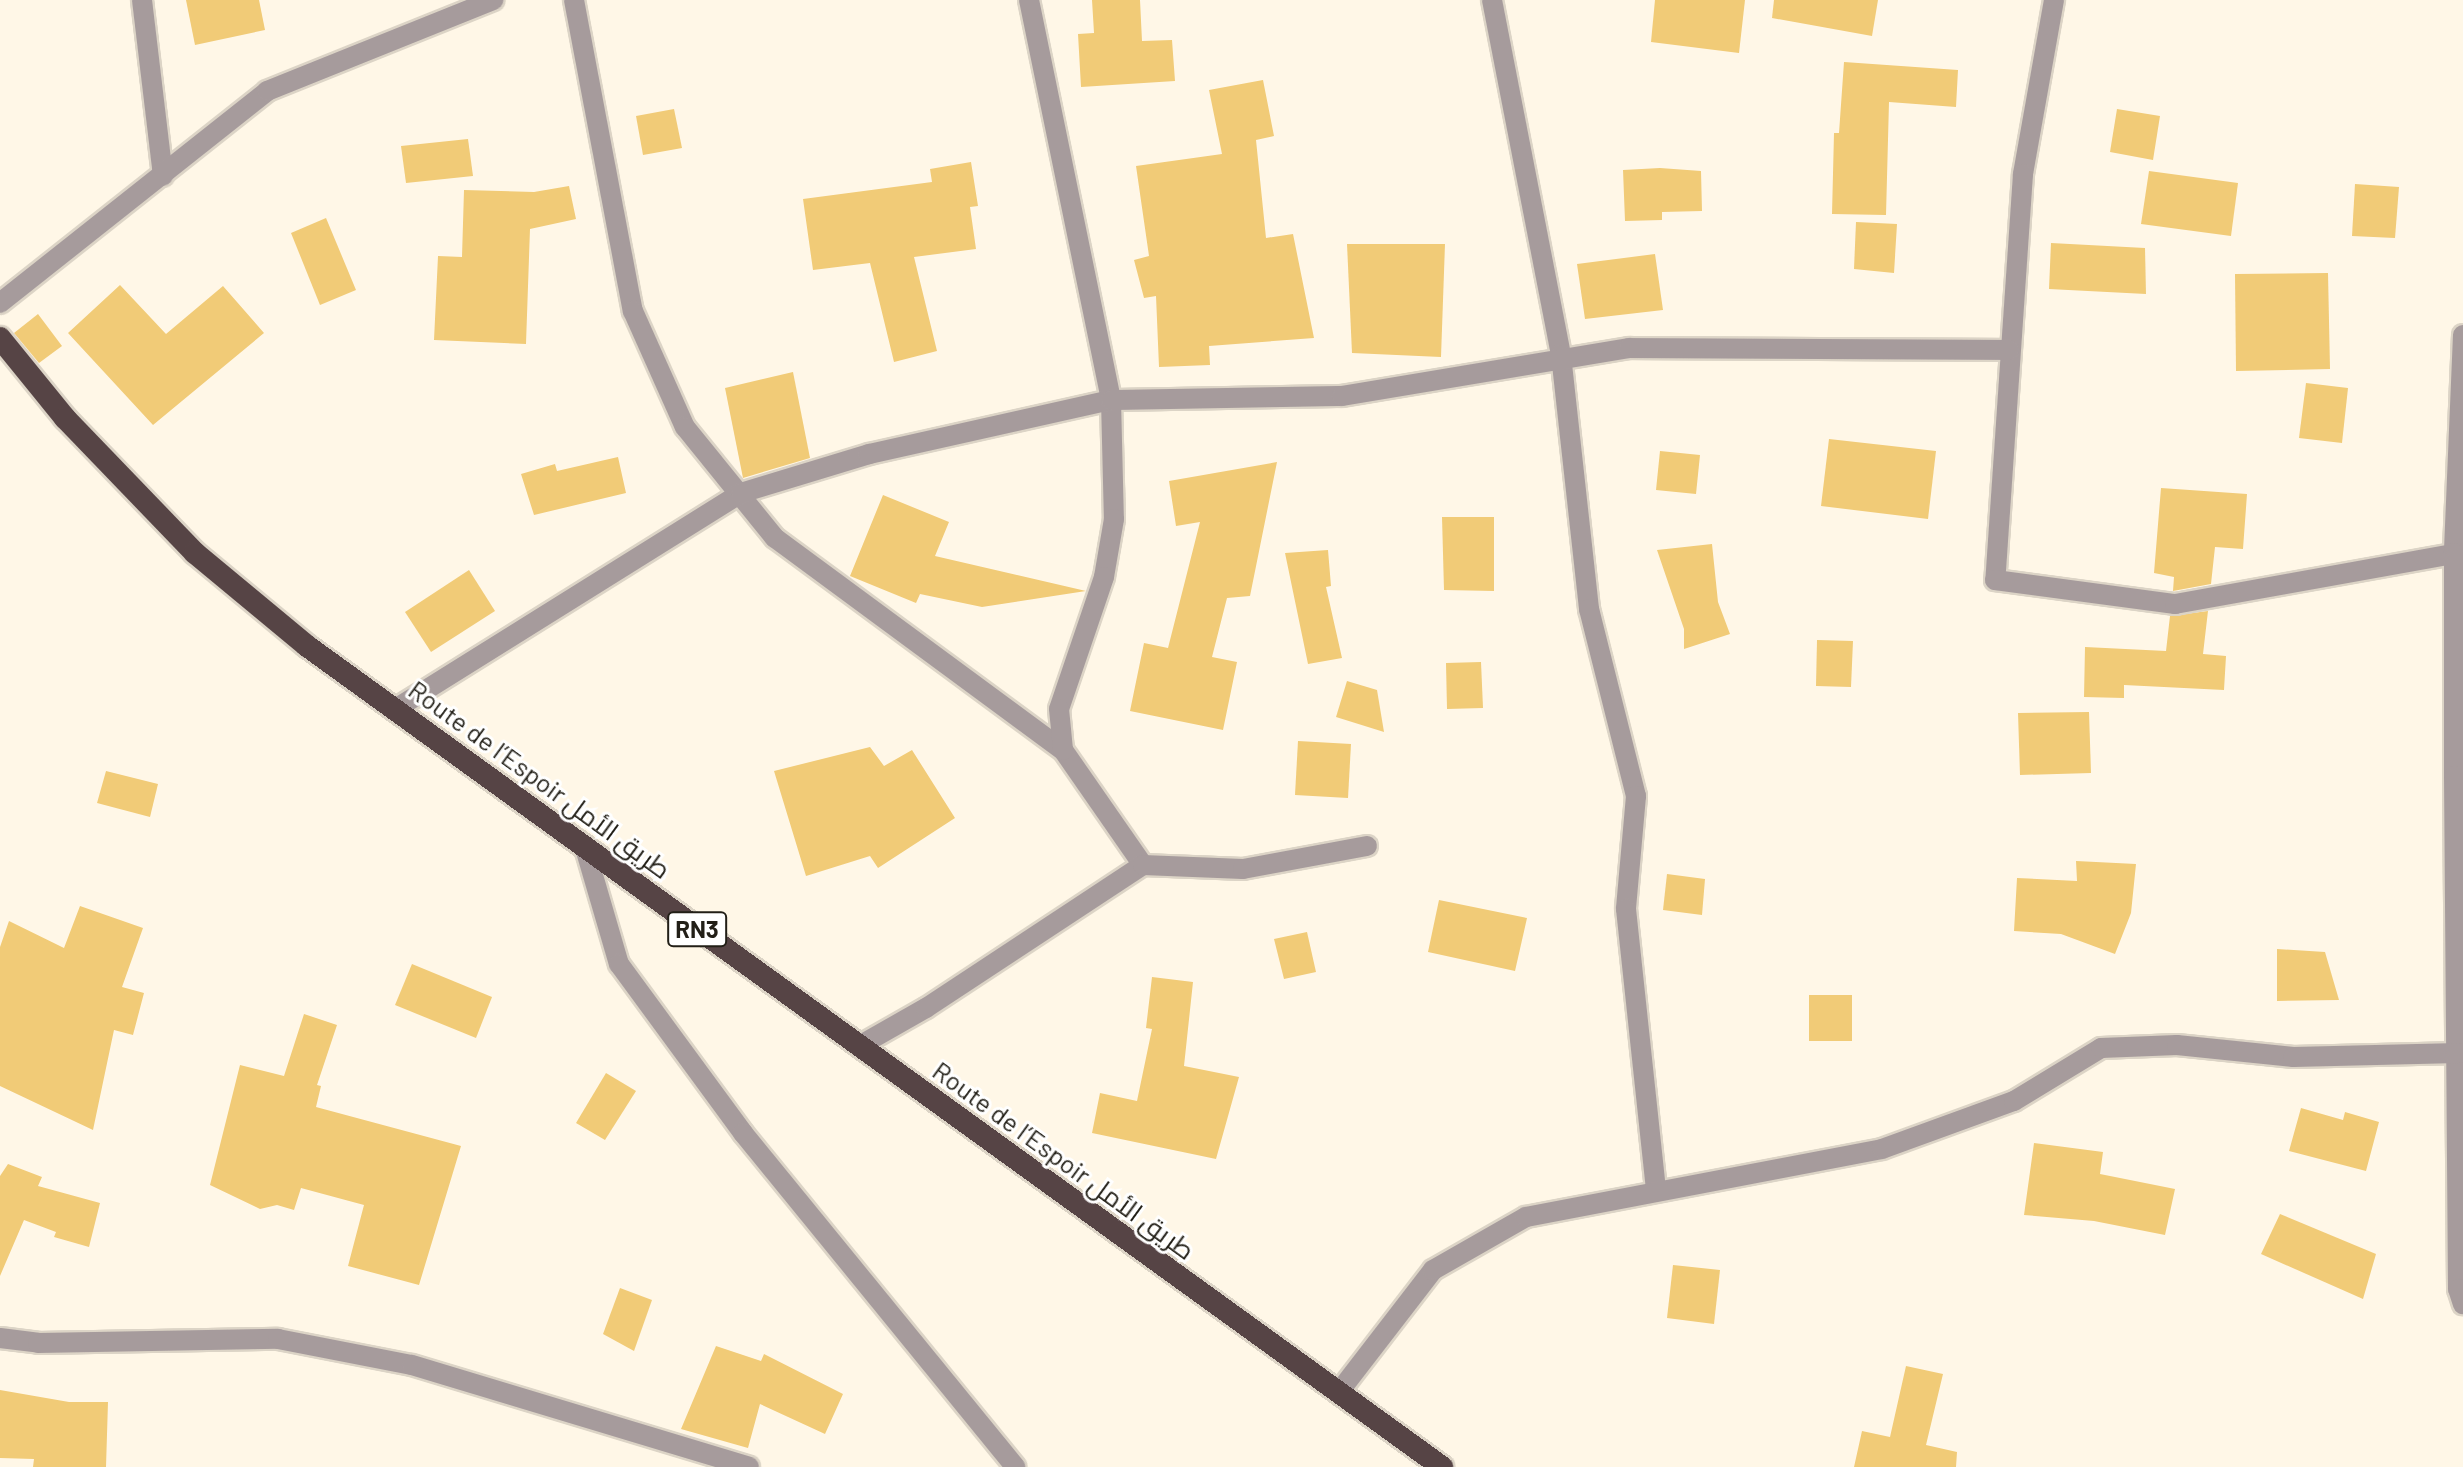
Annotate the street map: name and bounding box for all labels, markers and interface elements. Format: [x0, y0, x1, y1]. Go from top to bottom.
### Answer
street label: Route de l’Espoir طريق الأمل [403, 674, 677, 884]
road number: RN3 [667, 909, 727, 949]
street label: Route de l’Espoir طريق الأمل [927, 1055, 1201, 1265]

